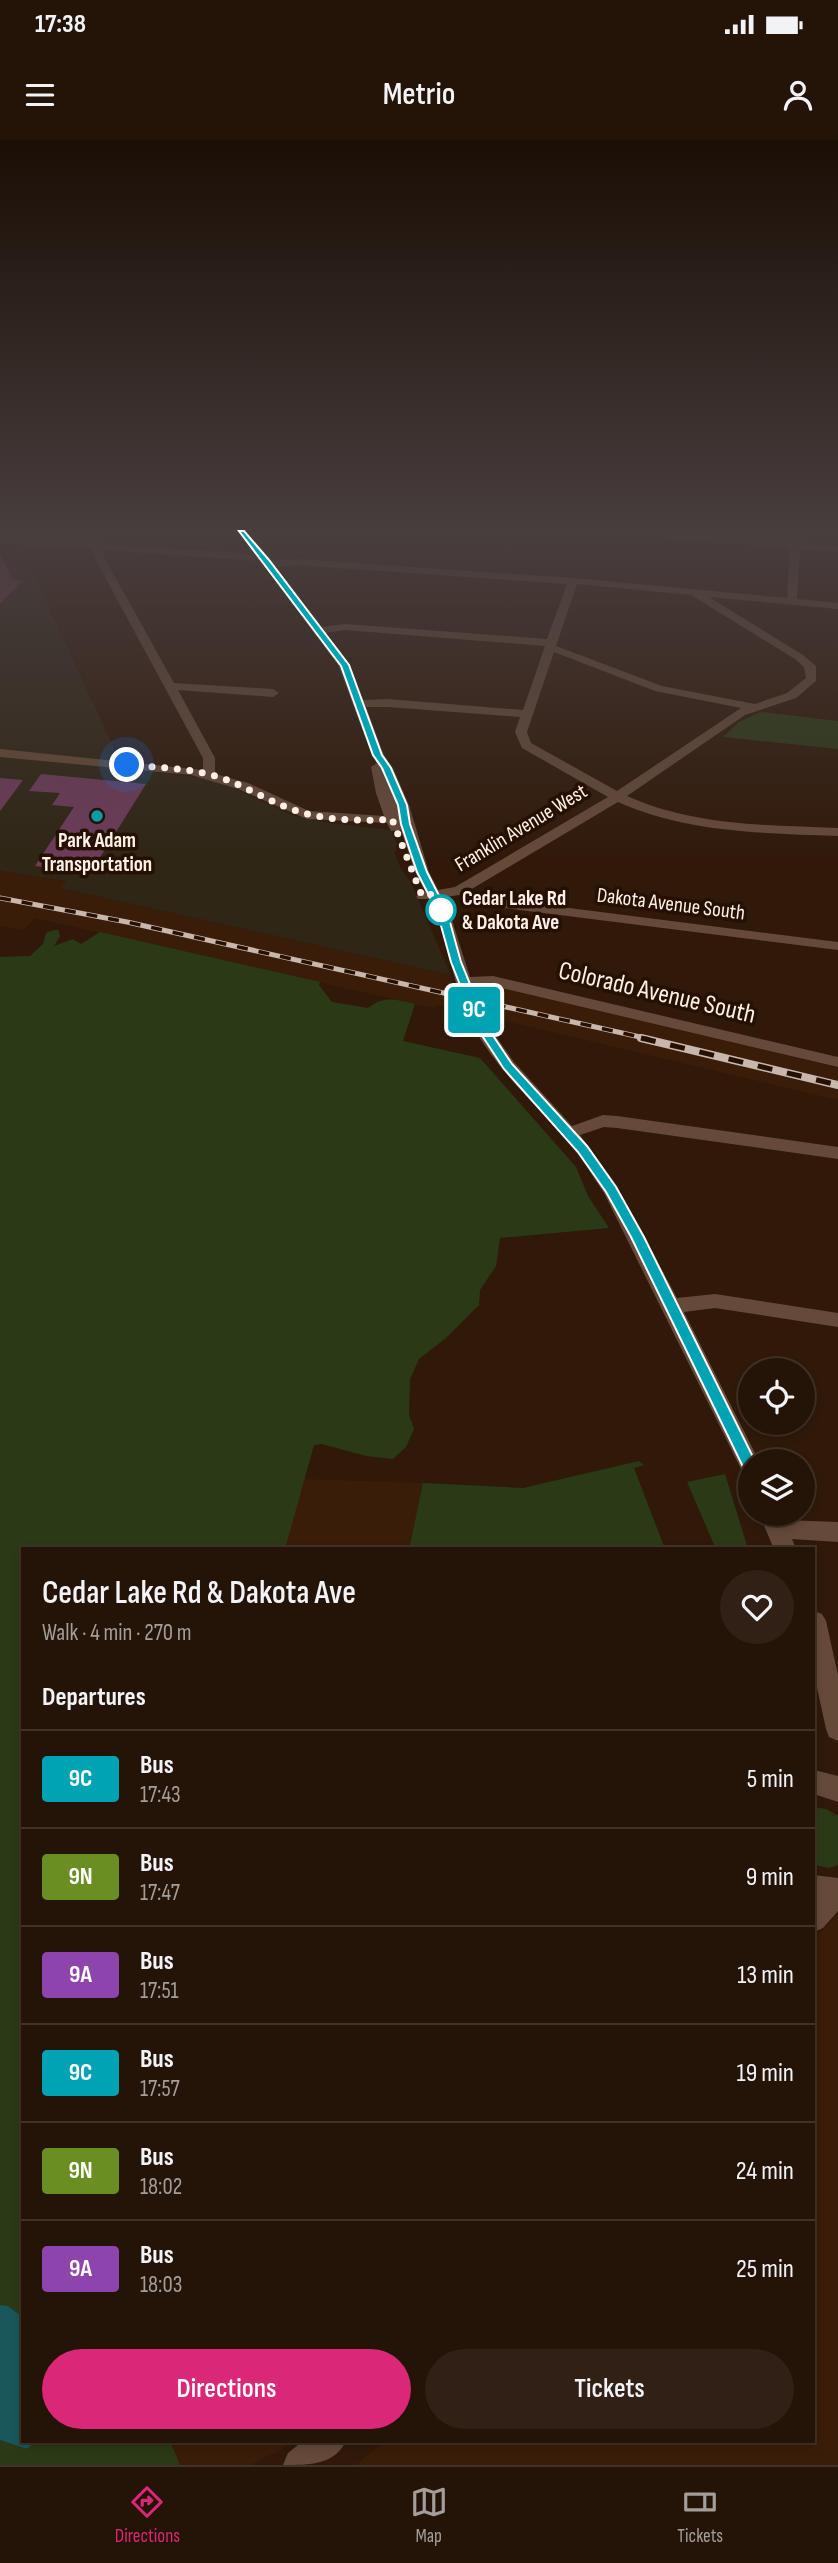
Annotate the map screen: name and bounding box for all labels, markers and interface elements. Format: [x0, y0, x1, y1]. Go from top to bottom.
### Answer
text: 17:38 [35, 9, 86, 40]
text: Metrio [383, 75, 455, 114]
icon: menu [21, 76, 59, 114]
icon: person [779, 76, 817, 114]
your location [109, 747, 144, 782]
street label: Franklin Avenue West [450, 779, 592, 877]
marker: Park Adam Transportation [89, 808, 105, 824]
place label: Park Adam Transportation [42, 828, 152, 877]
street label: Dakota Avenue South [596, 883, 746, 925]
place label: Cedar Lake Rd & Dakota Ave [462, 886, 566, 935]
marker: Cedar Lake Rd & Dakota Ave [426, 895, 456, 925]
street label: Colorado Avenue South [556, 955, 758, 1031]
line badge: 9C [442, 987, 505, 1033]
text: 9C [462, 995, 486, 1024]
map controls [738, 1358, 815, 1526]
button: locate [738, 1358, 815, 1435]
button: layers [738, 1449, 815, 1526]
button: heart [720, 1570, 794, 1644]
text: Cedar Lake Rd & Dakota Ave [42, 1573, 356, 1613]
text: Walk · 4 min · 270 m [42, 1619, 192, 1647]
text: Departures [42, 1682, 146, 1713]
text: Bus [140, 1750, 174, 1781]
text: 9C [69, 1764, 92, 1793]
text: 5 min [747, 1764, 794, 1795]
text: 17:43 [140, 1781, 181, 1809]
text: Bus [140, 1848, 174, 1879]
text: 9N [68, 1862, 93, 1891]
text: 9 min [746, 1862, 794, 1893]
text: 17:47 [140, 1879, 180, 1907]
text: Bus [140, 1946, 174, 1977]
text: 9A [69, 1960, 92, 1989]
text: 13 min [737, 1960, 794, 1991]
text: 17:51 [140, 1977, 179, 2005]
text: Bus [140, 2044, 174, 2075]
text: 9C [69, 2058, 92, 2087]
text: 19 min [737, 2058, 794, 2089]
text: 17:57 [140, 2075, 180, 2103]
text: Bus [140, 2142, 174, 2173]
text: 9N [68, 2156, 93, 2185]
text: 24 min [736, 2156, 794, 2187]
text: 18:02 [140, 2173, 182, 2201]
text: Bus [140, 2240, 174, 2271]
text: 9A [69, 2254, 92, 2283]
text: 25 min [736, 2254, 794, 2285]
text: 18:03 [140, 2271, 182, 2299]
button: Directions [42, 2349, 411, 2429]
button: Tickets [425, 2349, 794, 2429]
tab: Directions [115, 2483, 180, 2548]
tab: Map [410, 2483, 448, 2548]
tab: Tickets [677, 2483, 723, 2548]

